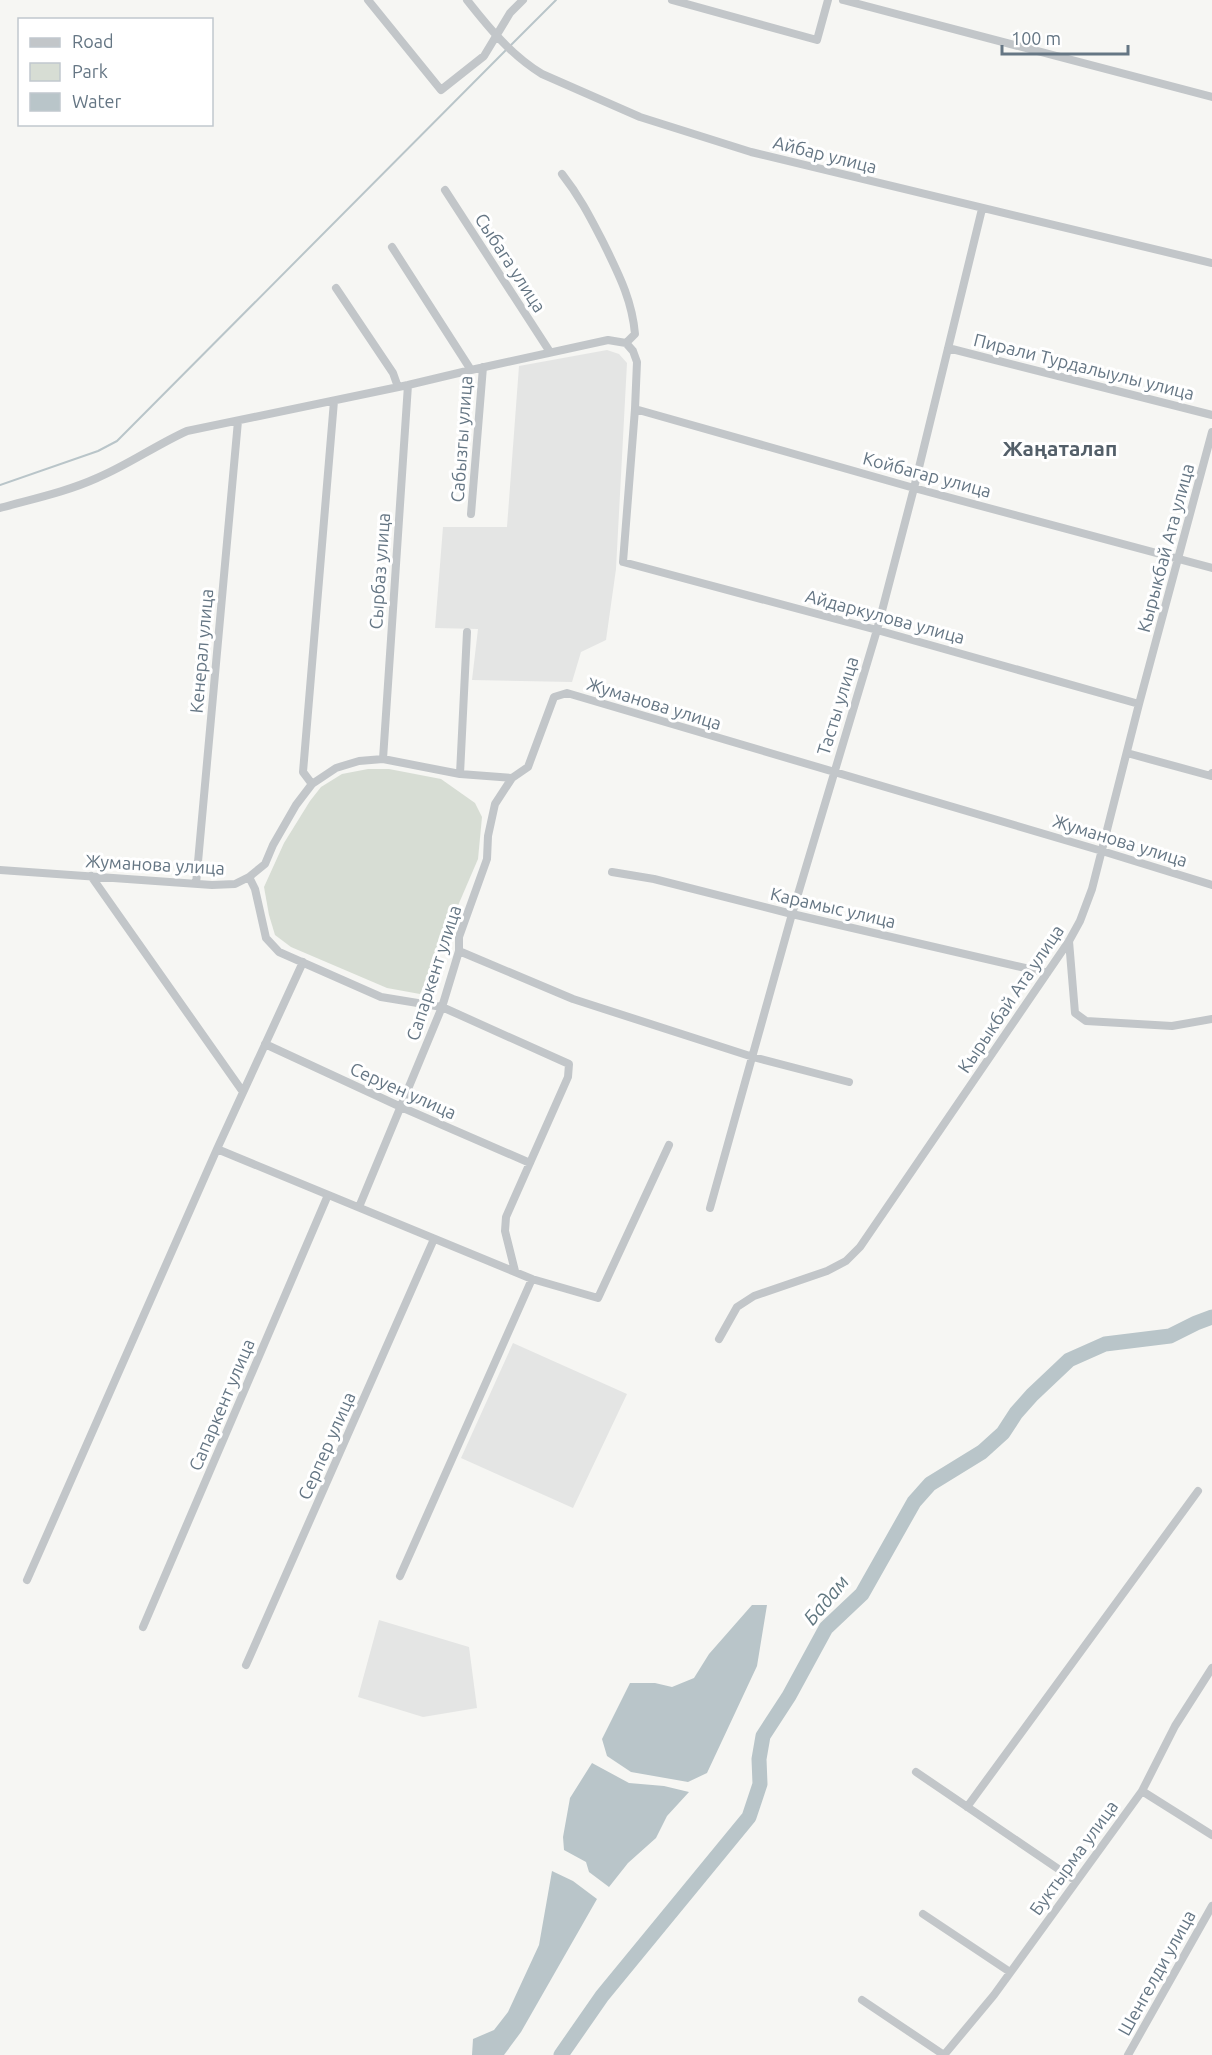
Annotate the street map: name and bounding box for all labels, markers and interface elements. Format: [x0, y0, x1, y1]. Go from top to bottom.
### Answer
legend [18, 18, 213, 126]
scale bar [1002, 18, 1128, 56]
text: 100 m [1011, 28, 1061, 48]
text: Road [72, 31, 114, 51]
text: Park [72, 61, 108, 81]
text: Water [72, 91, 122, 111]
street label: Айбар улица [771, 131, 879, 177]
street label: Сыбага улица [471, 209, 550, 316]
street label: Пирали Турдалыулы улица [972, 329, 1197, 403]
street label: Сабызгы улица [447, 375, 475, 503]
district label: Жаңаталап [1003, 436, 1117, 460]
street label: Койбагар улица [861, 447, 994, 501]
street label: Кырыкбай Ата улица [1133, 461, 1197, 634]
street label: Сырбаз улица [365, 512, 393, 630]
street label: Айдаркулова улица [803, 585, 967, 647]
street label: Кенерал улица [186, 588, 216, 714]
street label: Тасты улица [813, 654, 862, 757]
street label: Жуманова улица [585, 673, 724, 733]
street label: Жуманова улица [1051, 810, 1190, 870]
street label: Жуманова улица [85, 850, 225, 878]
street label: Карамыс улица [769, 883, 898, 931]
street label: Сапаркент улица [402, 902, 464, 1043]
street label: Кырыкбай Ата улица [953, 921, 1067, 1076]
street label: Серуен улица [347, 1058, 460, 1122]
street label: Сапаркент улица [184, 1336, 258, 1474]
street label: Серпер улица [293, 1389, 359, 1503]
water label: Бадам [798, 1570, 853, 1629]
street label: Буктырма улица [1025, 1796, 1121, 1919]
street label: Шенгелди улица [1113, 1906, 1199, 2039]

